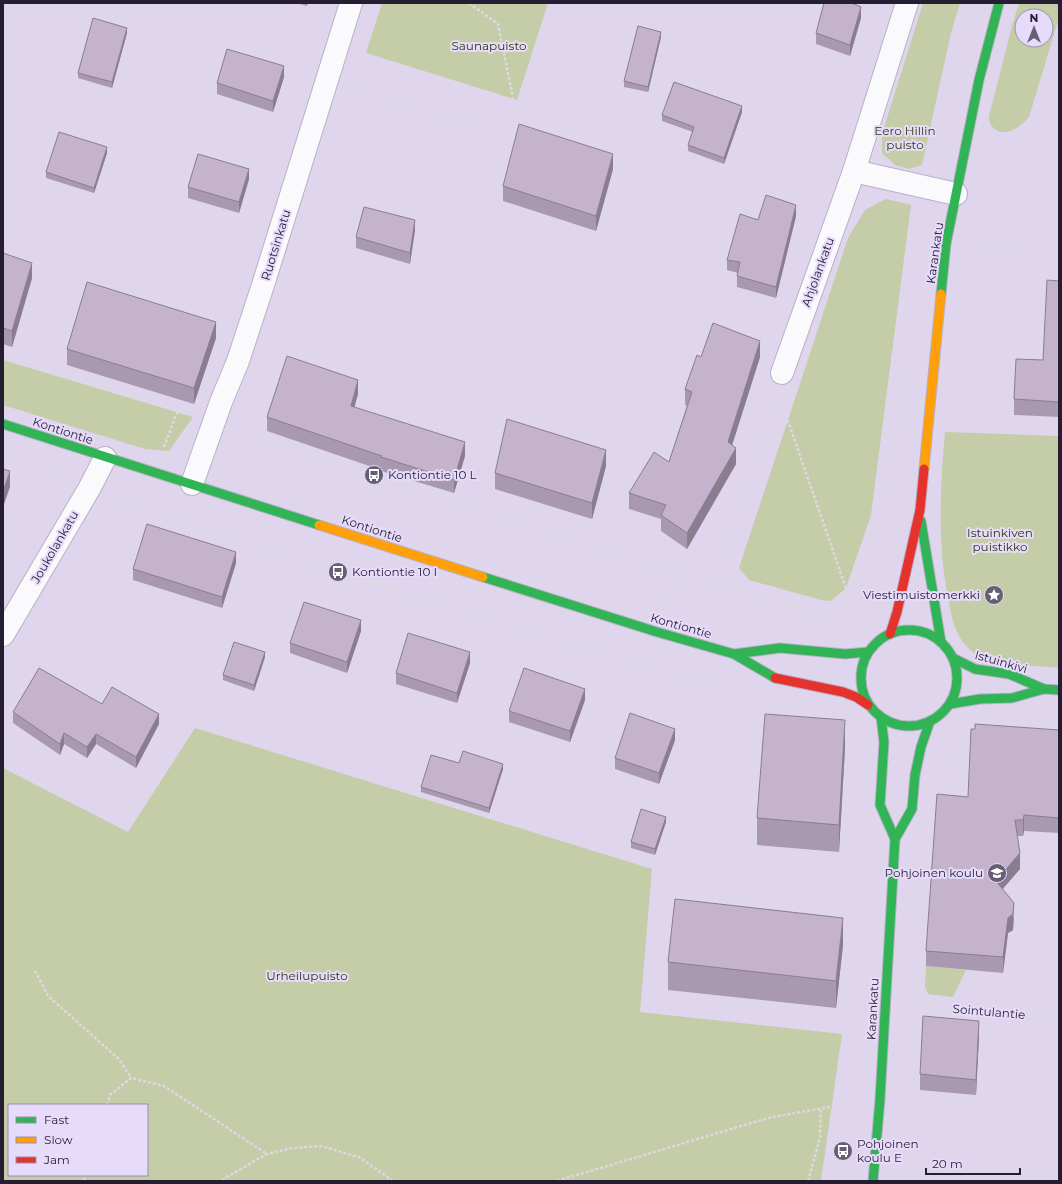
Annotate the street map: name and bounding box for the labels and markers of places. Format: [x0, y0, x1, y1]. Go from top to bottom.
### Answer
bus stop icon: Kontiontie 10 L [363, 464, 385, 486]
place label: Kontiontie 10 L [388, 467, 477, 482]
bus stop icon: Kontiontie 10 I [327, 561, 349, 583]
place label: Kontiontie 10 I [352, 564, 437, 579]
place icon: Viestimuistomerkki [983, 584, 1005, 606]
place label: Viestimuistomerkki [863, 587, 980, 602]
school or university icon: Pohjoinen koulu [986, 862, 1008, 884]
place label: Pohjoinen koulu [884, 865, 983, 880]
place label: Pohjoinen koulu E [857, 1136, 919, 1165]
bus stop icon: Pohjoinen koulu E [832, 1140, 854, 1162]

